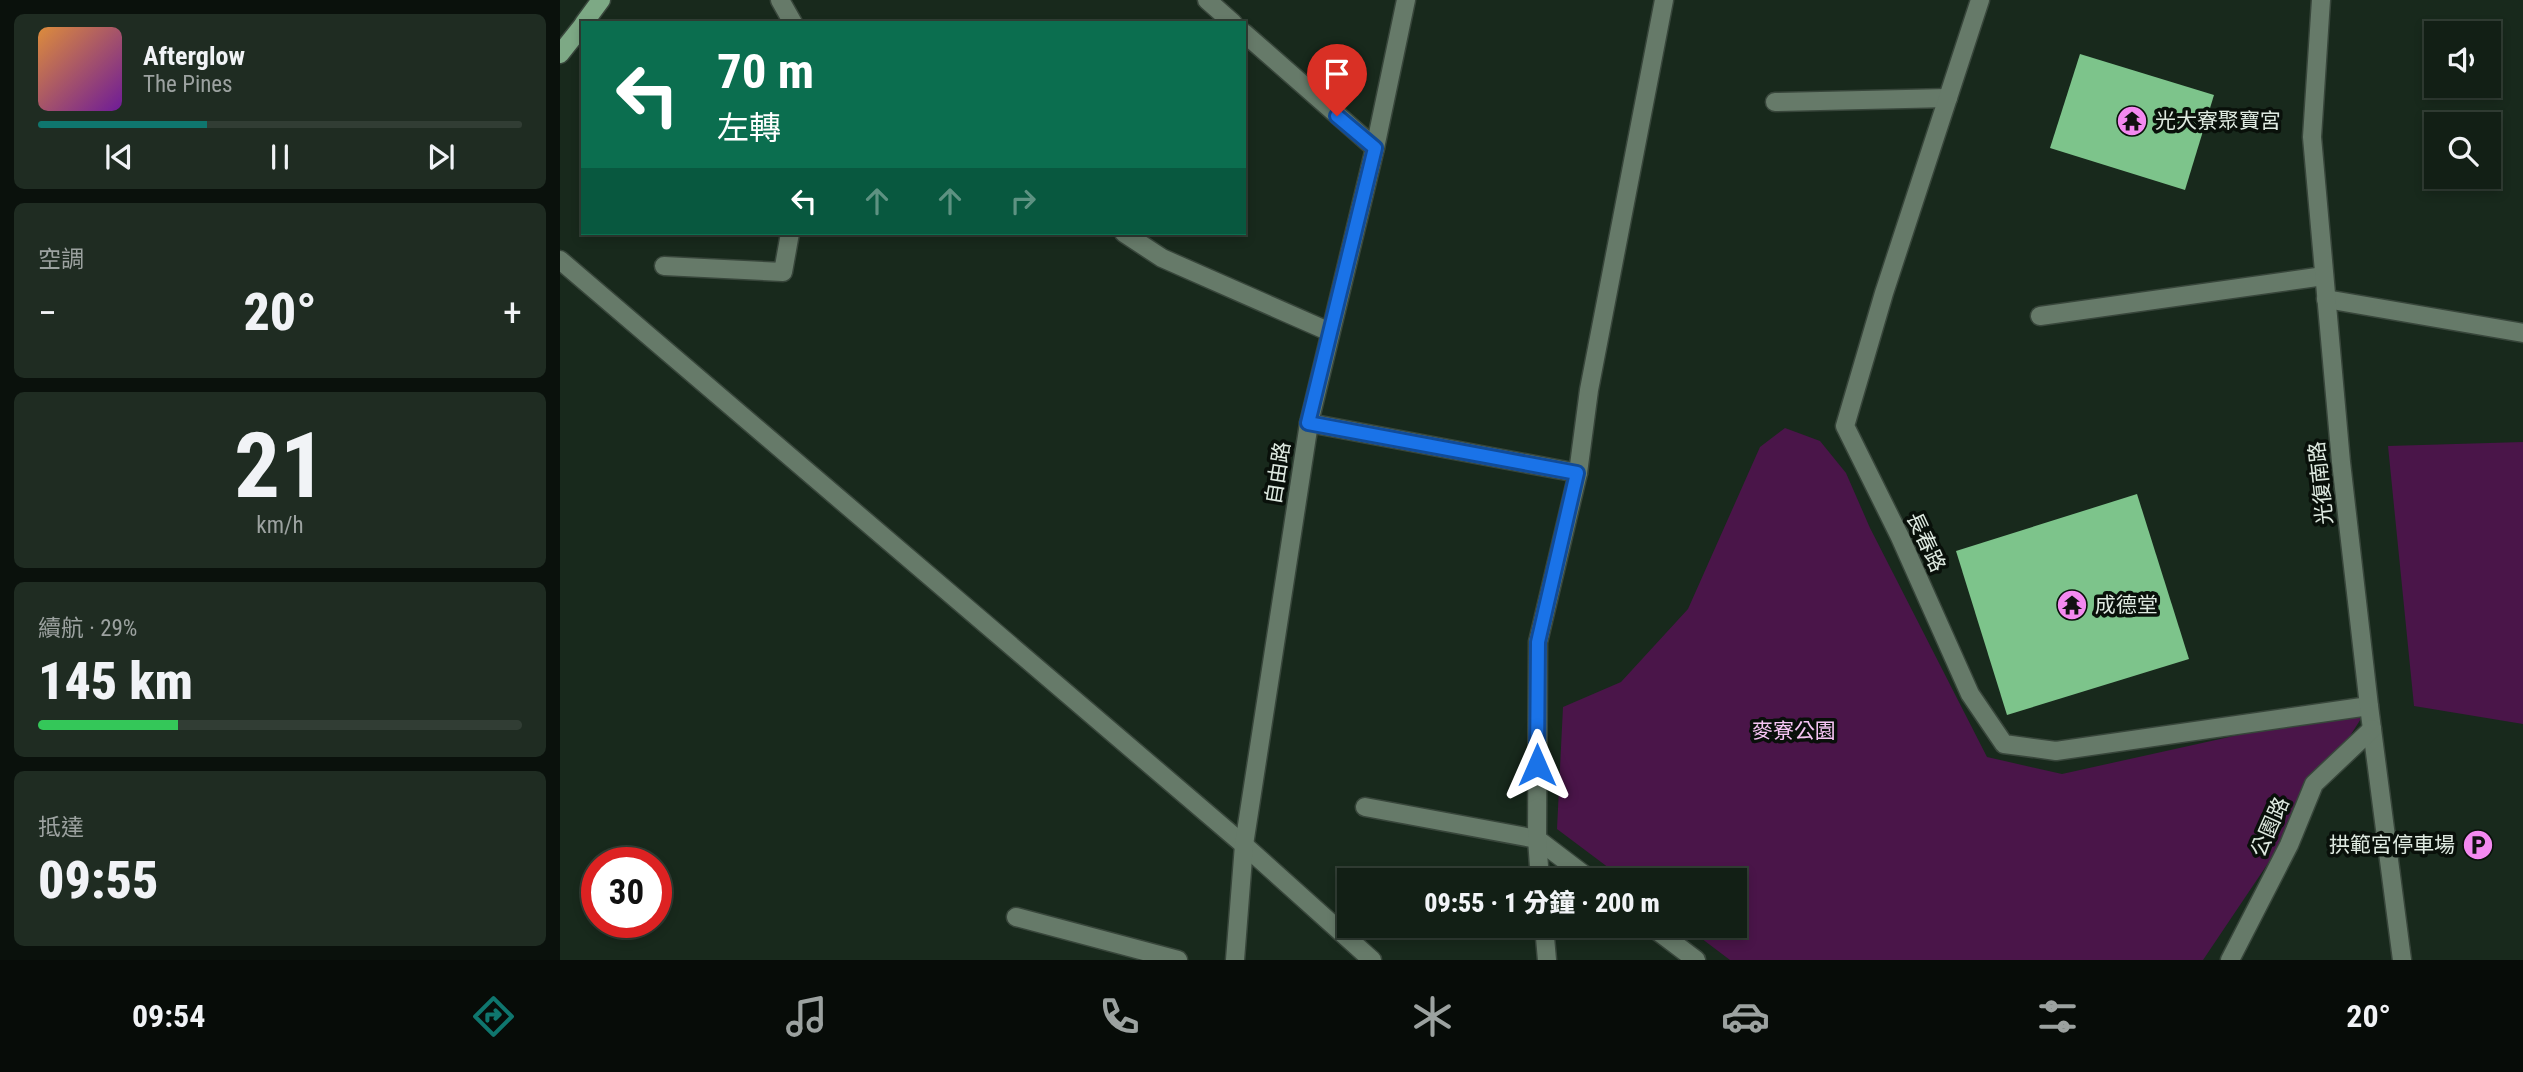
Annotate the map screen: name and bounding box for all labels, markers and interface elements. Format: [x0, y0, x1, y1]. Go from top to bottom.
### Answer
map controls [2424, 21, 2501, 189]
button: sound [2424, 21, 2501, 98]
text: Afterglow [143, 41, 245, 71]
text: 70 m [717, 43, 814, 100]
pin [1307, 44, 1367, 116]
icon: left [602, 49, 693, 140]
icon: arrive [1318, 55, 1356, 93]
text: The Pines [143, 71, 233, 98]
temple icon: 光大寮聚寶宮 [2115, 104, 2149, 138]
text: 左轉 [717, 109, 781, 147]
place label: 光大寮聚寶宮 [2155, 109, 2281, 133]
button: search [2424, 112, 2501, 189]
icon: previous [100, 138, 138, 176]
icon: pause [261, 138, 299, 176]
icon: next [422, 138, 460, 176]
icon: left [785, 182, 823, 220]
icon: ahead [858, 182, 896, 220]
icon: ahead [931, 182, 969, 220]
icon: right [1004, 182, 1042, 220]
text: 空調 [38, 246, 84, 273]
text: 20° [243, 282, 317, 343]
text: − [38, 291, 57, 335]
text: + [503, 291, 522, 335]
text: 21 [234, 413, 326, 519]
street label: 自由路 [1261, 440, 1295, 506]
street label: 光復南路 [2305, 440, 2337, 526]
street label: 長春路 [1902, 508, 1950, 576]
text: km/h [256, 512, 304, 539]
temple icon: 成德堂 [2055, 588, 2089, 622]
place label: 成德堂 [2095, 593, 2158, 617]
text: 續航 · 29% [38, 615, 137, 642]
text: 145 km [38, 651, 193, 712]
park label: 麥寮公園 [1752, 719, 1836, 743]
position arrow [1500, 728, 1574, 802]
street label: 公園路 [2246, 793, 2294, 861]
text: 抵達 [38, 814, 84, 841]
parking icon: 拱範宮停車場 [2461, 828, 2495, 862]
place label: 拱範宮停車場 [2329, 833, 2455, 857]
speed limit sign: 30 [581, 847, 672, 938]
text: 09:55 [38, 850, 158, 911]
text: 09:55 · 1 分鐘 · 200 m [1424, 888, 1660, 918]
icon: directions [469, 992, 518, 1041]
icon: music [782, 992, 831, 1041]
icon: phone [1095, 992, 1144, 1041]
icon: climate [1408, 992, 1457, 1041]
icon: car [1721, 992, 1770, 1041]
icon: filters [2033, 992, 2082, 1041]
text: 09:54 [132, 997, 205, 1035]
text: 20° [2346, 997, 2391, 1035]

